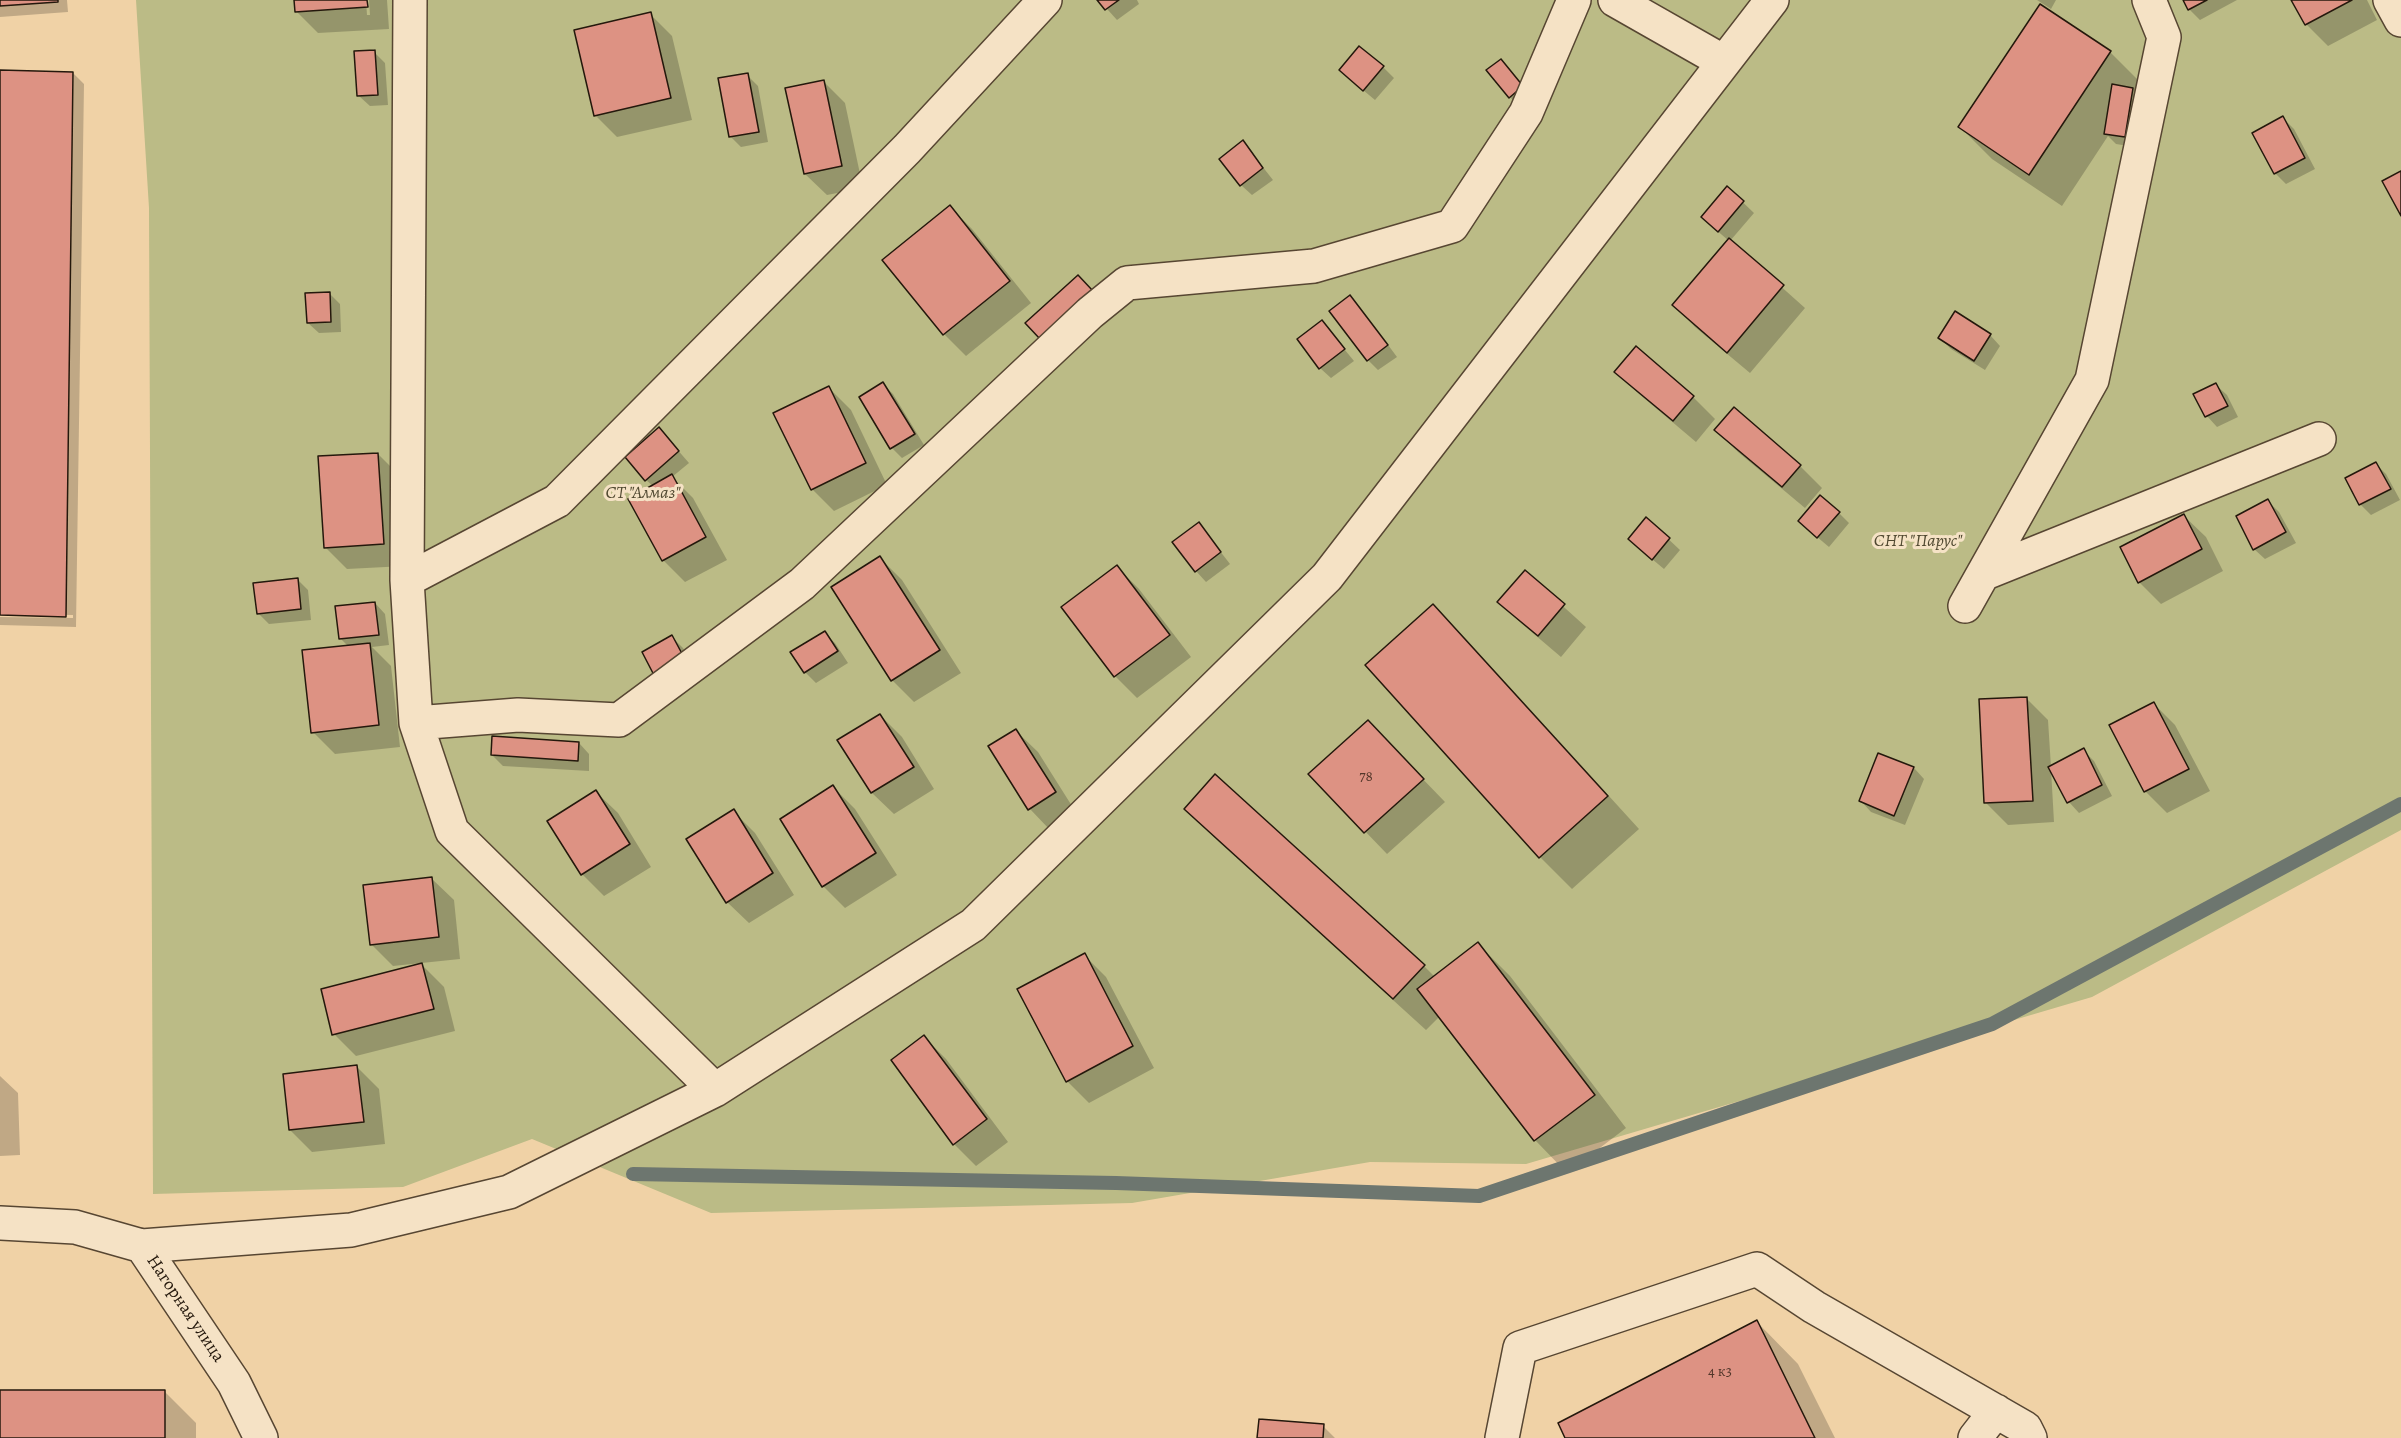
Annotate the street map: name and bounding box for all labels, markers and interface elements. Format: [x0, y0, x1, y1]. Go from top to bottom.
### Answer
park label: СТ "Алмаз" [605, 483, 681, 505]
park label: СНТ "Парус" [1874, 531, 1962, 553]
house number: 78 [1359, 768, 1373, 786]
street label: Нагорная улица [141, 1251, 229, 1367]
house number: 4 к3 [1708, 1363, 1732, 1381]

